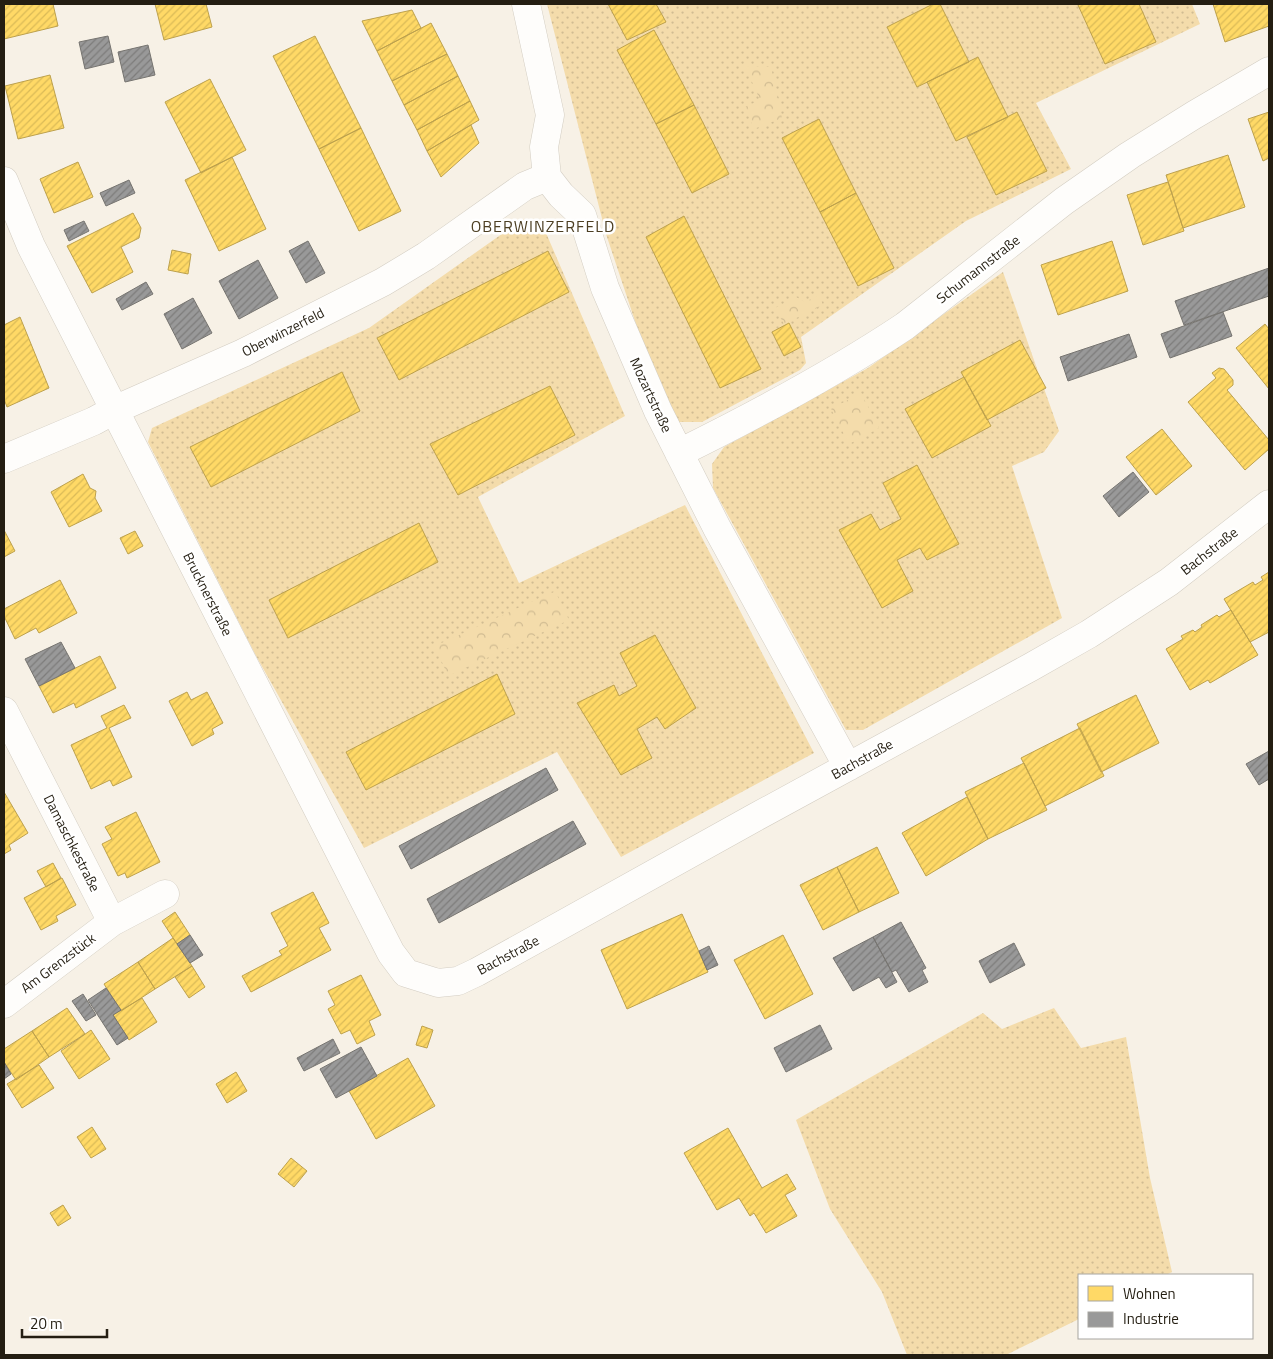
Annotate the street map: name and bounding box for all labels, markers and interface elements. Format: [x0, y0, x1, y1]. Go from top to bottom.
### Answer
district label: OBERWINZERFELD [471, 214, 615, 238]
street label: Schumannstraße [932, 229, 1024, 308]
street label: Oberwinzerfeld [238, 302, 328, 361]
street label: Mozartstraße [625, 354, 678, 436]
street label: Bachstraße [1176, 522, 1242, 580]
street label: Brucknerstraße [178, 548, 239, 639]
street label: Bachstraße [827, 733, 896, 784]
street label: Damaschkestraße [39, 790, 106, 895]
street label: Am Grenzstück [16, 927, 100, 998]
street label: Bachstraße [473, 929, 543, 980]
legend [1078, 1274, 1253, 1339]
text: Wohnen [1123, 1282, 1176, 1305]
scale bar [22, 1306, 108, 1338]
text: Industrie [1123, 1307, 1179, 1330]
text: 20 m [30, 1312, 63, 1335]

